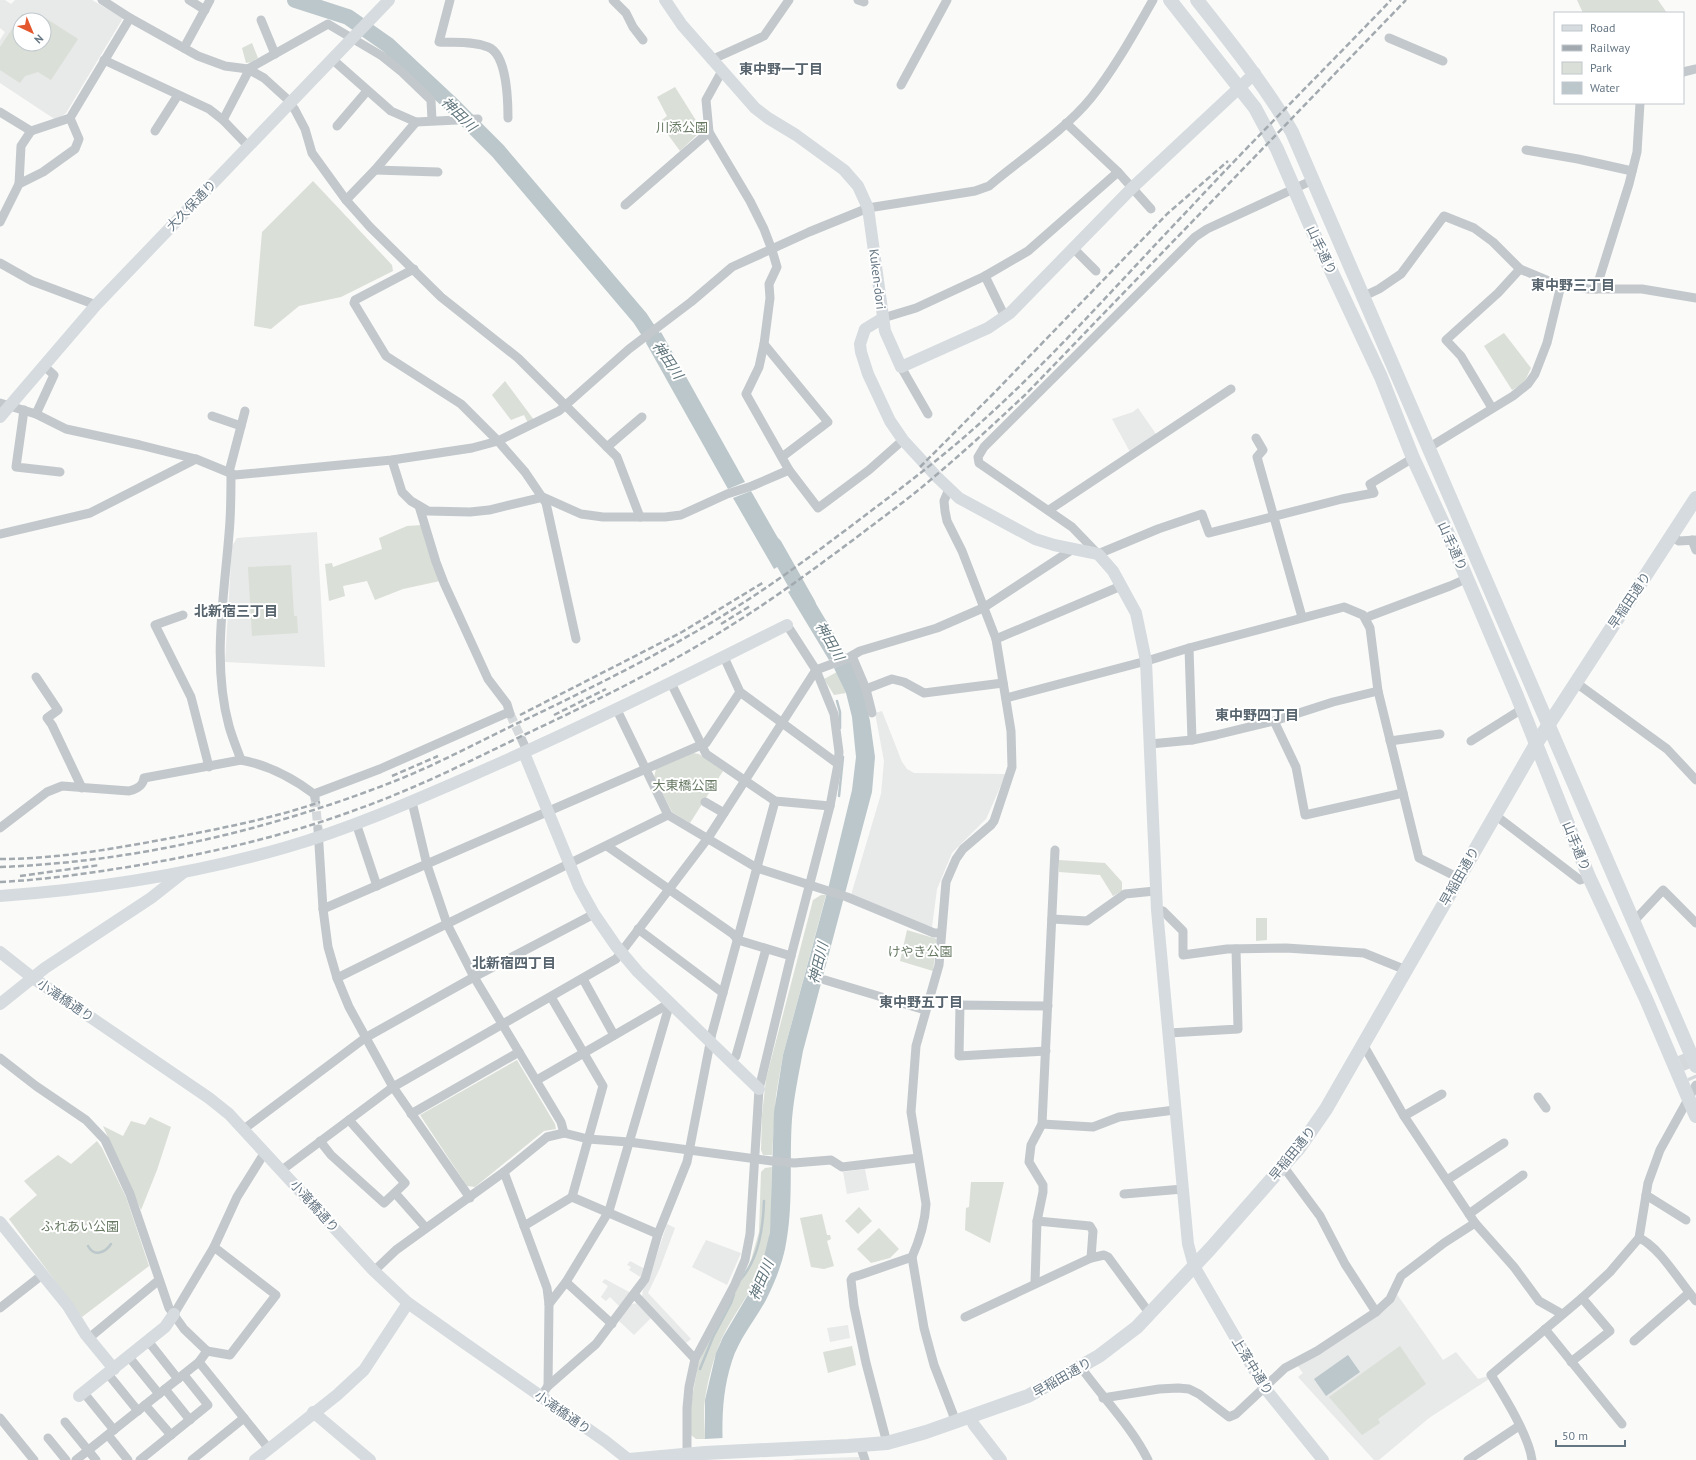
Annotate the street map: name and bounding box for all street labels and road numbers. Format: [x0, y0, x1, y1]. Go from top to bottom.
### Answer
street label: 大久保通り [163, 176, 220, 235]
street label: 山手通り [1303, 223, 1340, 277]
street label: Kuken-dori [865, 248, 890, 310]
street label: 山手通り [1434, 519, 1471, 573]
street label: 早稲田通り [1604, 569, 1655, 632]
street label: 山手通り [1559, 819, 1594, 873]
street label: 早稲田通り [1436, 844, 1483, 909]
street label: 小滝橋通り [34, 975, 97, 1026]
street label: 早稲田通り [1265, 1123, 1319, 1184]
street label: 小滝橋通り [287, 1176, 343, 1236]
street label: 上落中通り [1228, 1334, 1277, 1398]
street label: 早稲田通り [1030, 1354, 1095, 1401]
street label: 小滝橋通り [531, 1387, 594, 1438]

